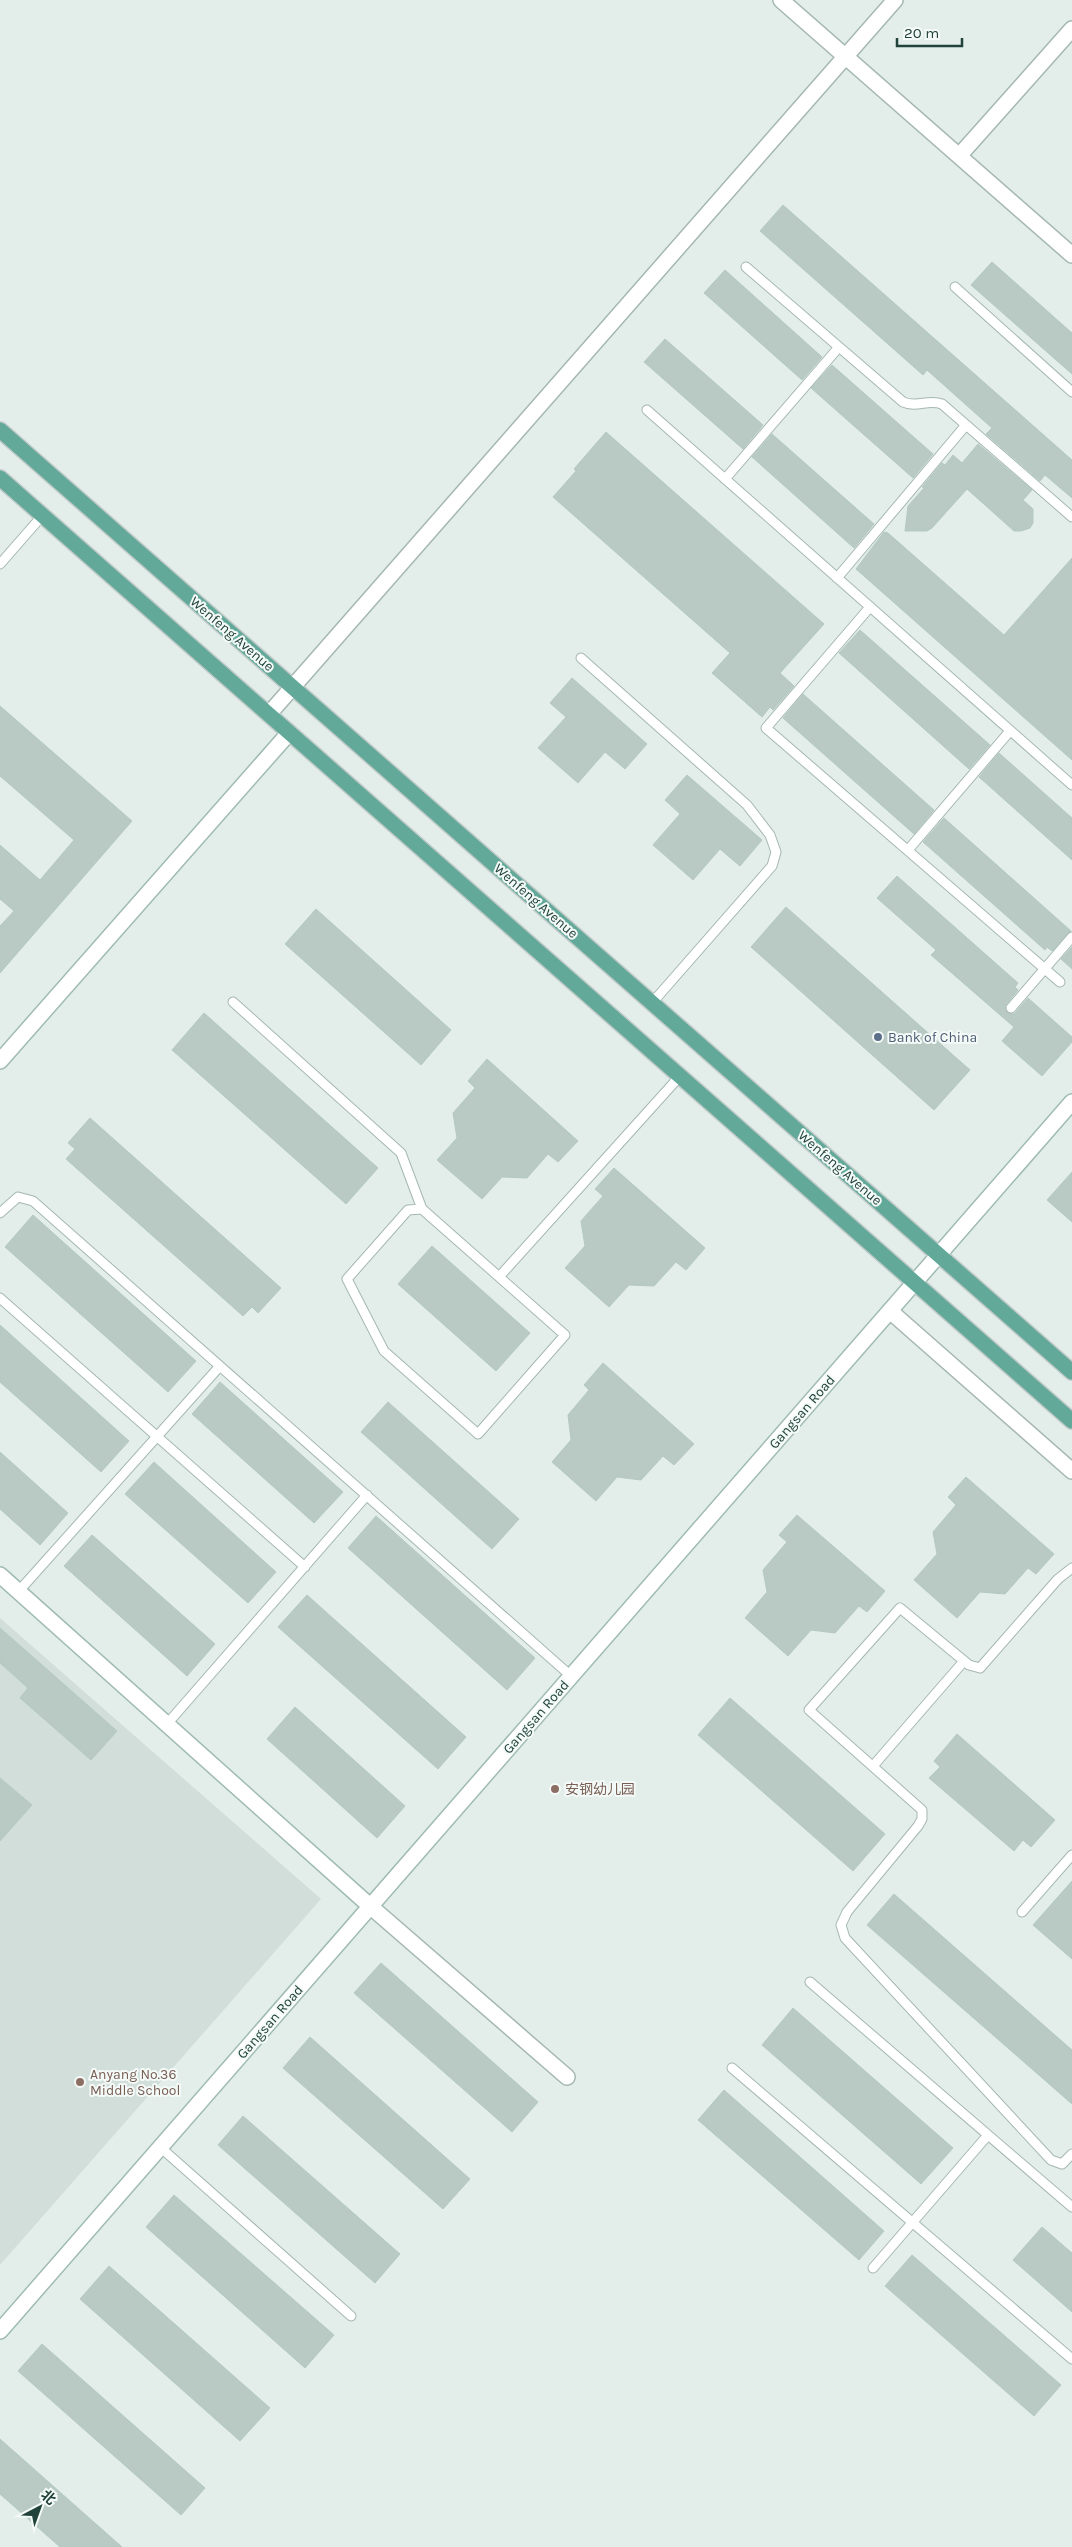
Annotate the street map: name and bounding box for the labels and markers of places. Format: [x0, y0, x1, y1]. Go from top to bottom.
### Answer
place label: Bank of China [888, 1029, 977, 1046]
marker: Bank of China [872, 1031, 884, 1043]
place label: 安钢幼儿园 [565, 1781, 635, 1798]
marker: 安钢幼儿园 [549, 1783, 561, 1795]
place label: Anyang No.36 Middle School [90, 2066, 180, 2099]
marker: Anyang No.36 Middle School [74, 2076, 86, 2088]

